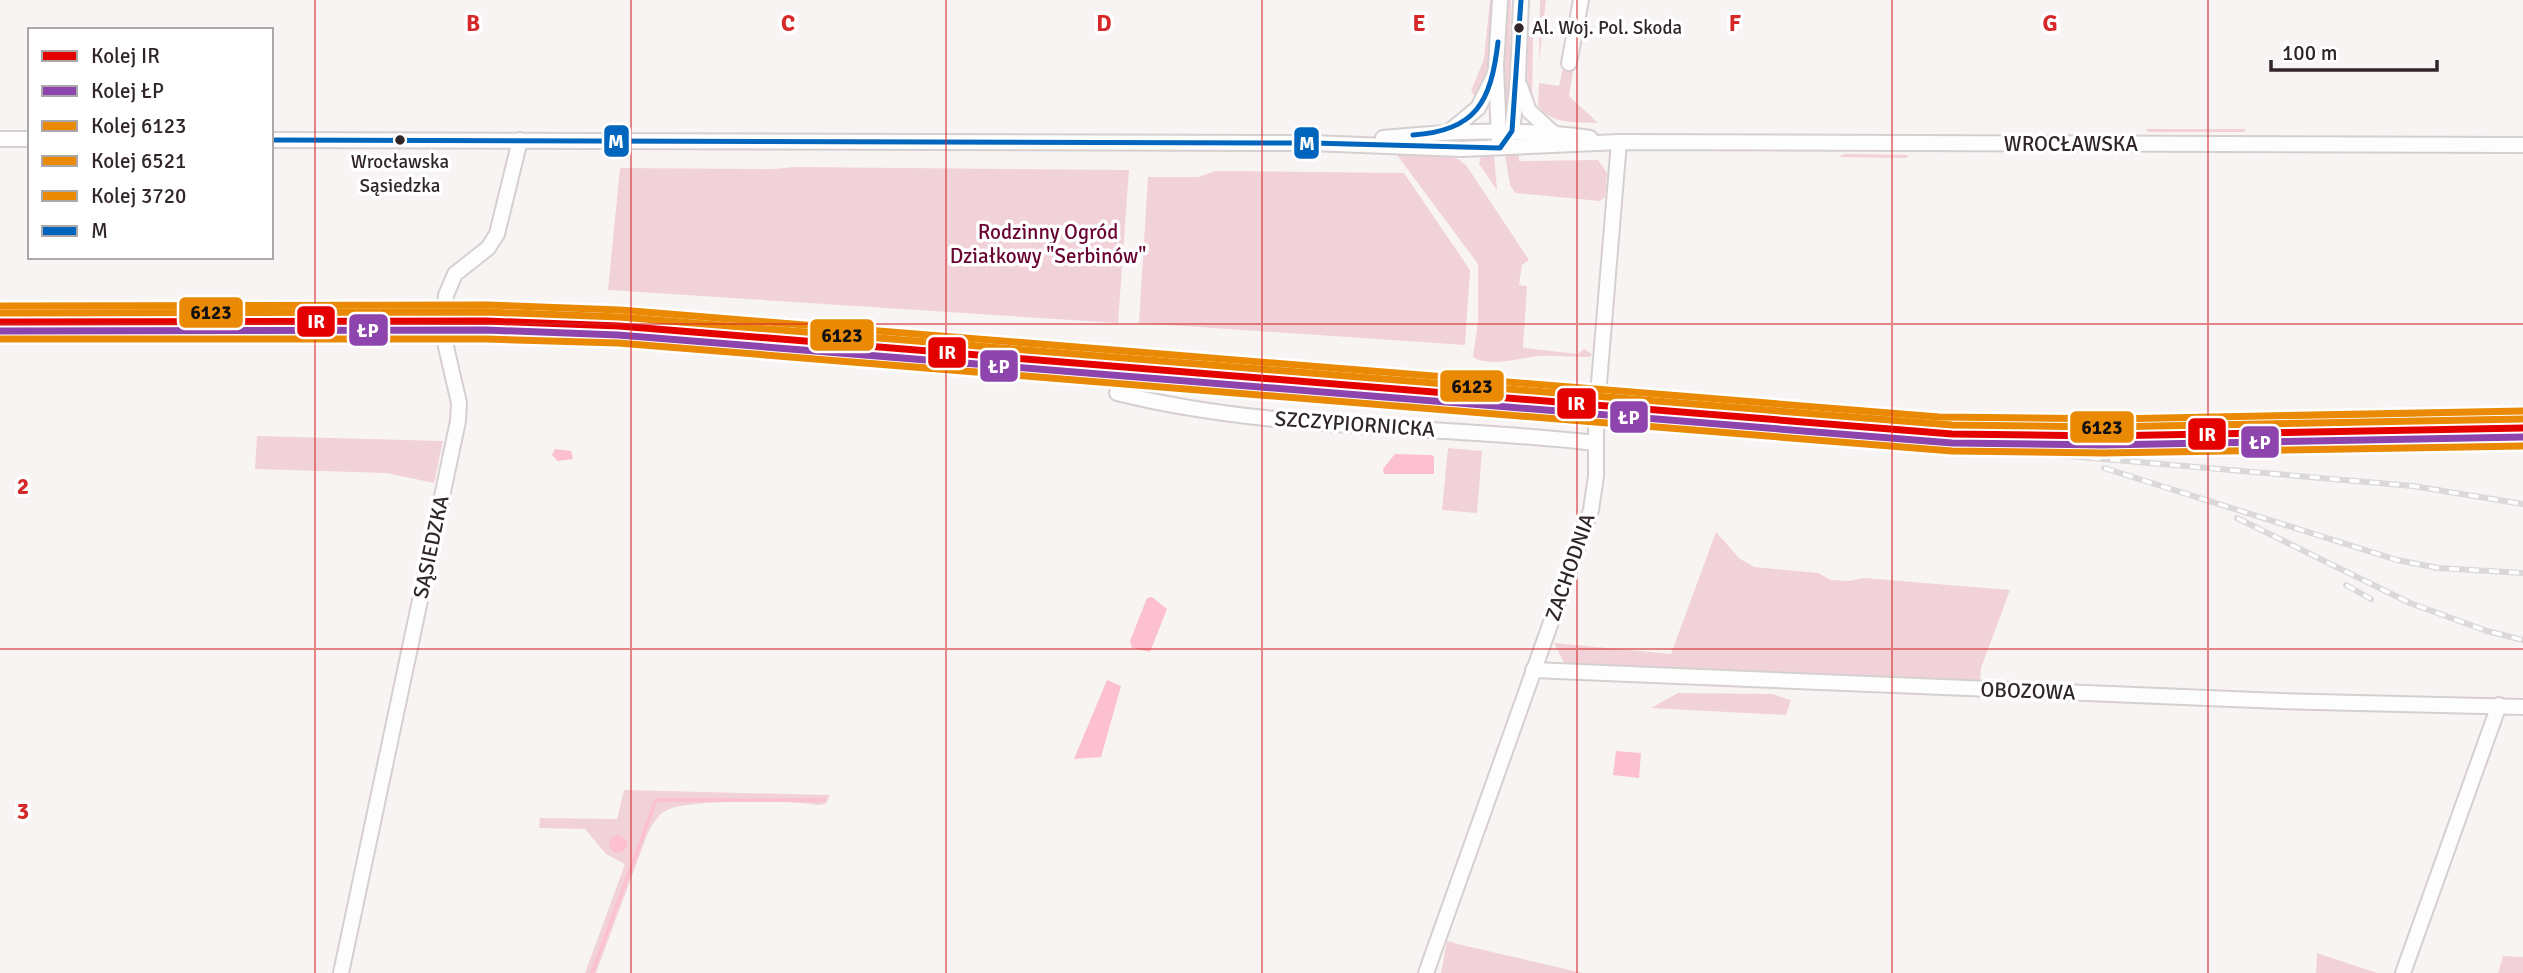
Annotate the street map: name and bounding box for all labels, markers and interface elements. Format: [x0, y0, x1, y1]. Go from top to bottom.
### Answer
text: B [466, 9, 480, 38]
text: C [781, 9, 795, 38]
text: D [1096, 9, 1112, 38]
text: E [1412, 9, 1426, 38]
text: F [1729, 9, 1741, 38]
text: G [2042, 9, 2058, 38]
place label: Al. Woj. Pol. Skoda [1532, 16, 1682, 40]
marker: Al. Woj. Pol. Skoda [1512, 21, 1526, 35]
legend [28, 28, 273, 259]
scale bar [2271, 28, 2437, 72]
text: 100 m [2282, 40, 2337, 66]
text: Kolej IR [91, 43, 160, 69]
text: Kolej ŁP [91, 78, 164, 104]
text: Kolej 6123 [91, 113, 186, 139]
line badge: M [603, 124, 630, 158]
line badge: M [1293, 126, 1320, 160]
text: M [608, 130, 624, 154]
street label: WROCŁAWSKA [2004, 131, 2138, 157]
text: M [1299, 132, 1315, 156]
marker: Wrocławska Sąsiedzka [393, 133, 407, 147]
text: Kolej 6521 [91, 148, 186, 174]
place label: Wrocławska Sąsiedzka [351, 150, 449, 198]
text: Kolej 3720 [91, 183, 186, 209]
text: M [91, 218, 108, 244]
park label: Rodzinny Ogród Działkowy "Serbinów" [950, 219, 1146, 269]
line badge: 6123 [178, 296, 244, 329]
text: 6123 [190, 301, 232, 325]
line badge: IR [296, 305, 336, 338]
text: IR [307, 310, 325, 334]
line badge: ŁP [348, 313, 389, 347]
line badge: 6123 [809, 318, 875, 352]
text: ŁP [356, 319, 379, 343]
text: 6123 [821, 324, 863, 348]
line badge: IR [927, 336, 967, 369]
text: IR [938, 341, 956, 365]
line badge: ŁP [979, 349, 1019, 383]
text: ŁP [987, 355, 1010, 379]
line badge: 6123 [1439, 369, 1505, 403]
text: 6123 [1451, 375, 1493, 399]
line badge: IR [1556, 387, 1597, 420]
text: IR [1567, 392, 1585, 416]
line badge: ŁP [1609, 400, 1649, 434]
street label: SZCZYPIORNICKA [1274, 405, 1436, 443]
text: ŁP [1617, 406, 1640, 430]
line badge: 6123 [2069, 410, 2135, 444]
text: 6123 [2081, 416, 2123, 440]
line badge: IR [2187, 417, 2227, 451]
text: IR [2198, 423, 2216, 447]
line badge: ŁP [2240, 425, 2280, 459]
text: ŁP [2248, 431, 2271, 455]
text: 2 [17, 472, 29, 501]
street label: SĄSIEDZKA [407, 493, 455, 601]
street label: ZACHODNIA [1539, 510, 1601, 624]
street label: OBOZOWA [1980, 676, 2076, 706]
text: 3 [17, 797, 29, 826]

